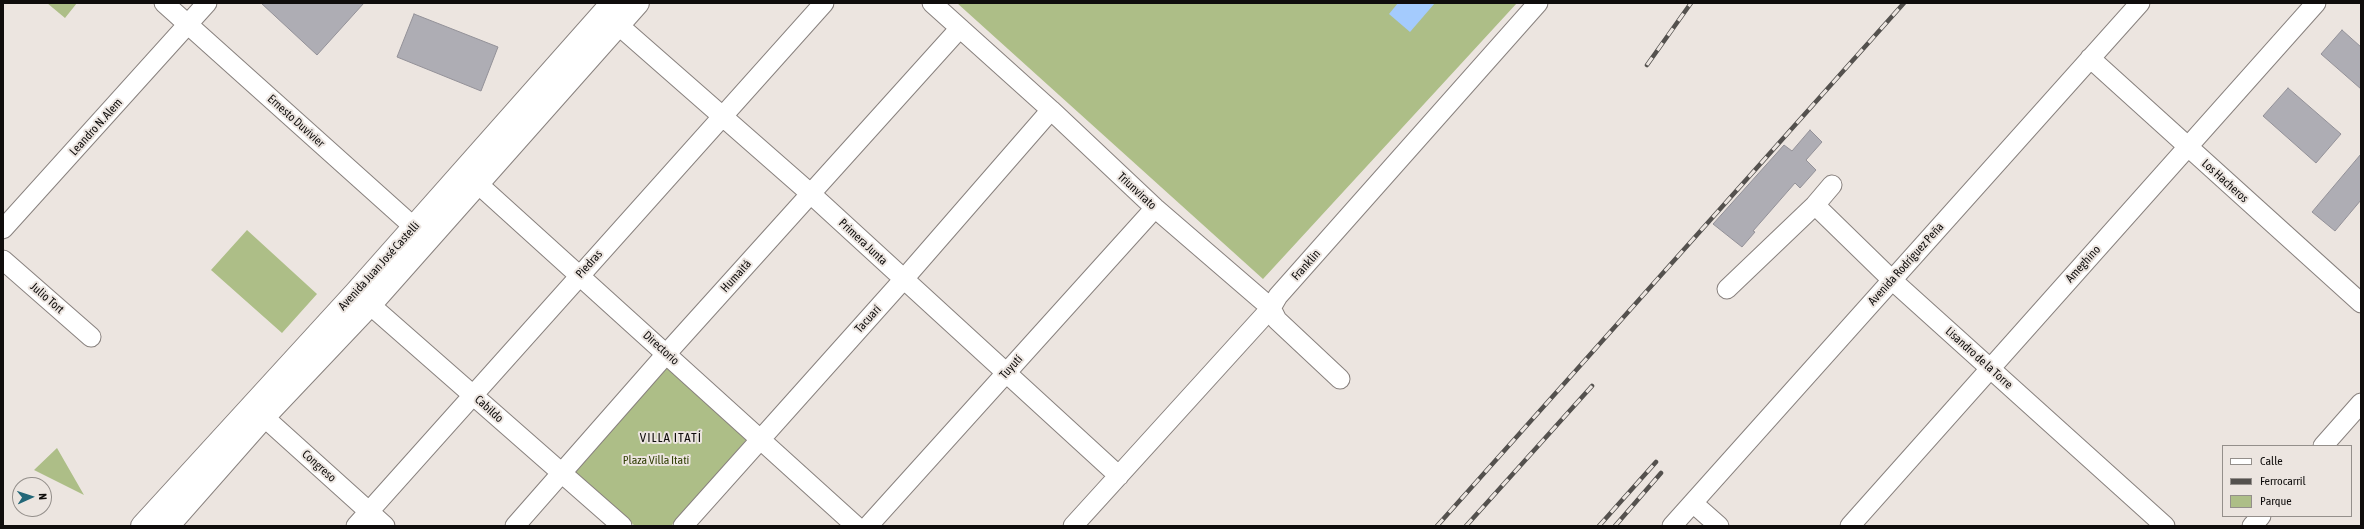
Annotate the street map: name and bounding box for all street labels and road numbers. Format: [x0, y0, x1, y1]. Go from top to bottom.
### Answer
street label: Ernesto Duvivier [265, 92, 327, 150]
street label: Leandro N. Alem [67, 95, 125, 159]
street label: Los Hacheros [2199, 156, 2251, 206]
street label: Triunvirato [1115, 169, 1159, 213]
street label: Primera Junta [836, 216, 890, 268]
street label: Avenida Juan José Castelli [335, 219, 423, 313]
street label: Avenida Rodríguez Peña [1865, 220, 1947, 308]
street label: Ameghino [2063, 242, 2103, 286]
street label: Piedras [573, 247, 605, 281]
street label: Franklin [1288, 247, 1324, 283]
street label: Humaitá [718, 257, 754, 295]
street label: Julio Tort [27, 279, 67, 317]
street label: Tacuarí [852, 302, 884, 336]
street label: Lisandro de la Torre [1942, 324, 2016, 392]
street label: Directorio [640, 328, 682, 368]
street label: Tuyutí [996, 352, 1026, 382]
street label: Cabildo [472, 392, 506, 426]
street label: Congreso [299, 447, 339, 485]

